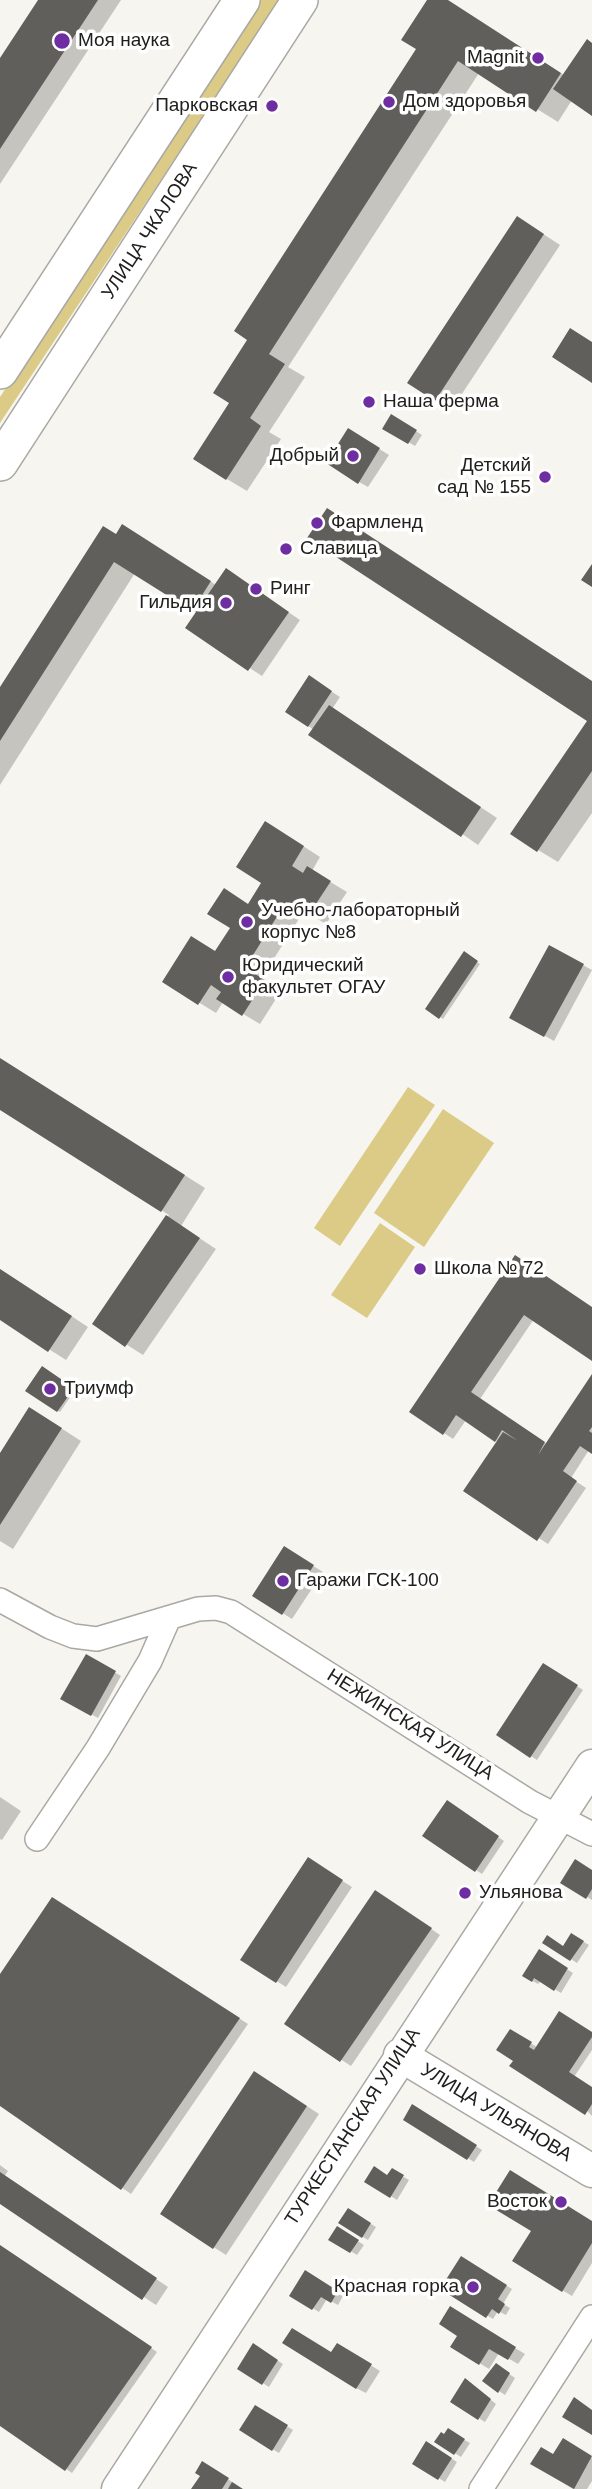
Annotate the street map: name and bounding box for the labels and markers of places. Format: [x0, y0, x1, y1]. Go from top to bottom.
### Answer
place label: Моя наука [78, 30, 170, 52]
marker: Моя наука [52, 31, 72, 51]
place label: Magnit [467, 47, 524, 69]
marker: Magnit [530, 50, 546, 66]
place label: Дом здоровья [403, 91, 526, 113]
marker: Дом здоровья [381, 94, 397, 110]
place label: Парковская [155, 95, 258, 117]
marker: Парковская [264, 98, 280, 114]
place label: Наша ферма [383, 391, 499, 413]
marker: Наша ферма [361, 394, 377, 410]
place label: Добрый [270, 445, 339, 467]
marker: Добрый [345, 448, 361, 464]
place label: Детский сад № 155 [437, 455, 531, 499]
marker: Детский сад № 155 [537, 469, 553, 485]
place label: Фармленд [331, 512, 423, 534]
marker: Фармленд [309, 515, 325, 531]
place label: Славица [300, 538, 378, 560]
marker: Славица [278, 541, 294, 557]
place label: Ринг [270, 578, 311, 600]
marker: Ринг [248, 581, 264, 597]
place label: Гильдия [139, 592, 212, 614]
marker: Гильдия [218, 595, 234, 611]
place label: Учебно-лабораторный корпус №8 [261, 900, 460, 944]
marker: Учебно-лабораторный корпус №8 [239, 914, 255, 930]
place label: Юридический факультет ОГАУ [242, 955, 385, 999]
marker: Юридический факультет ОГАУ [220, 969, 236, 985]
place label: Школа № 72 [434, 1258, 544, 1280]
marker: Школа № 72 [412, 1261, 428, 1277]
place label: Триумф [64, 1378, 134, 1400]
marker: Триумф [42, 1381, 58, 1397]
place label: Гаражи ГСК-100 [297, 1570, 439, 1592]
marker: Гаражи ГСК-100 [275, 1573, 291, 1589]
place label: Ульянова [479, 1882, 563, 1904]
marker: Ульянова [457, 1885, 473, 1901]
place label: Восток [487, 2191, 547, 2213]
marker: Восток [553, 2194, 569, 2210]
place label: Красная горка [334, 2276, 459, 2298]
marker: Красная горка [465, 2279, 481, 2295]

